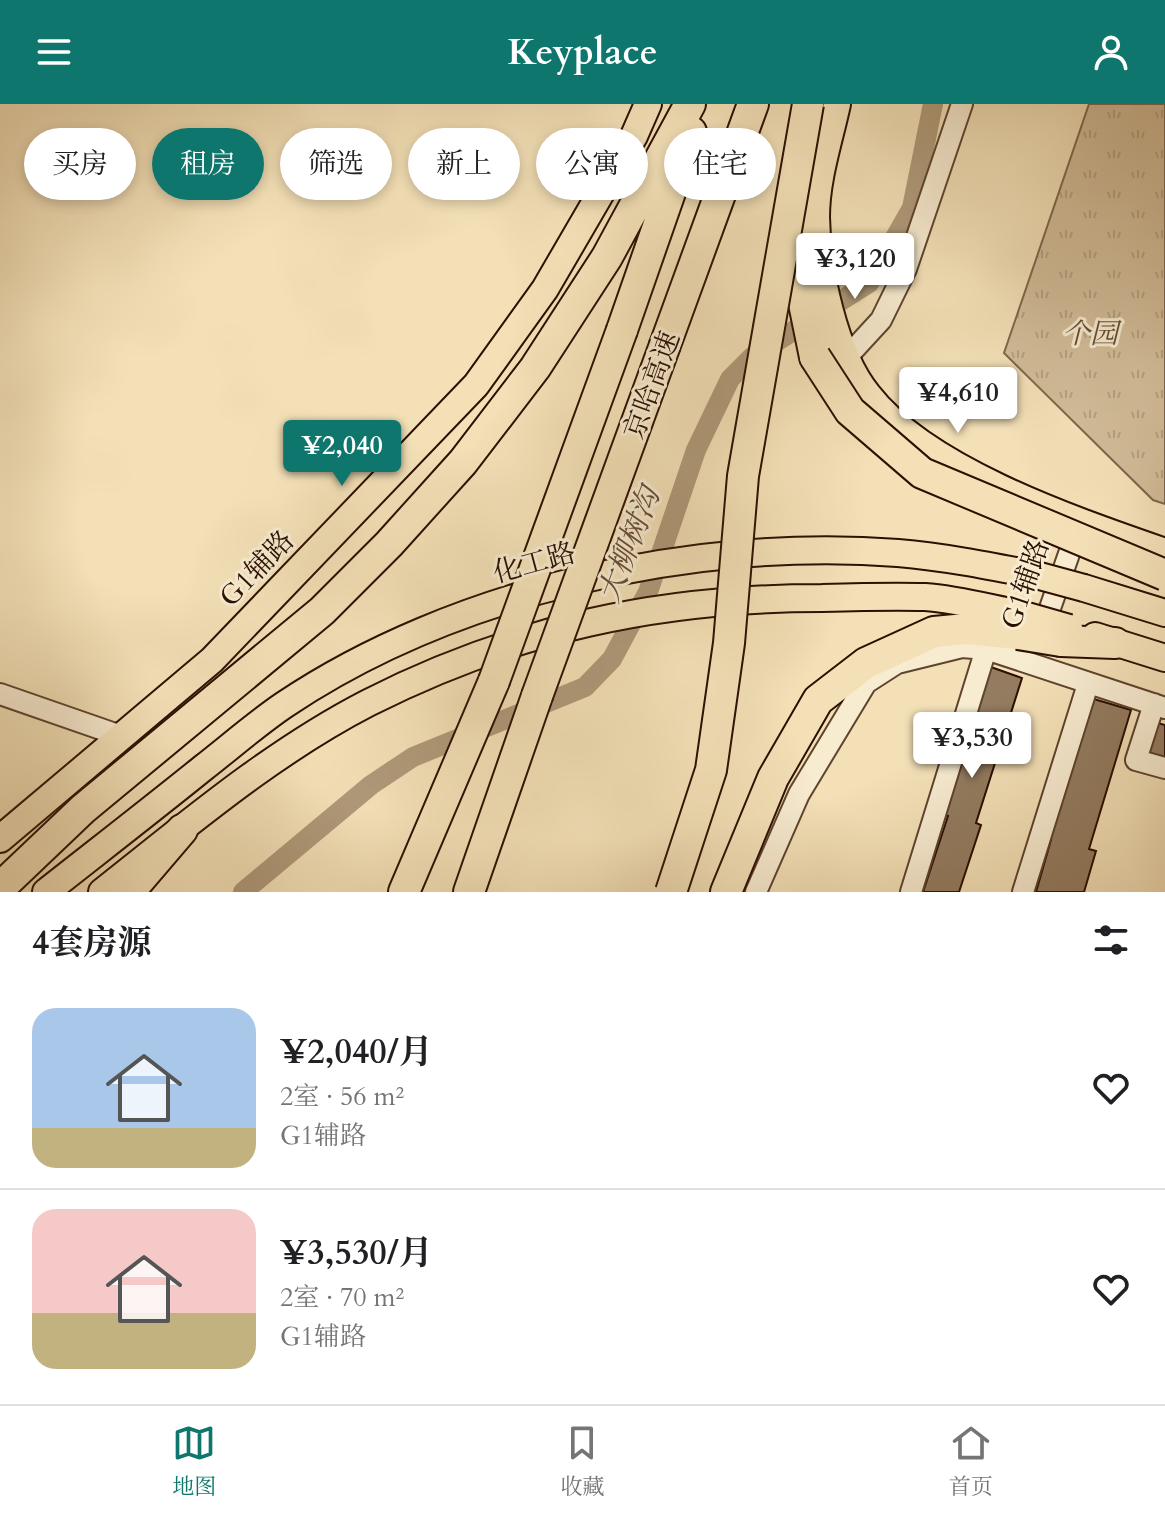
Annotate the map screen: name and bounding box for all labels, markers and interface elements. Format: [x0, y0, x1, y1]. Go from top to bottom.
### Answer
text: Keyplace [508, 28, 657, 77]
icon: menu [32, 30, 76, 74]
icon: person [1089, 30, 1133, 74]
chip: 买房 [24, 128, 136, 200]
chip: 租房 [152, 128, 264, 200]
chip: 筛选 [280, 128, 392, 200]
chip: 新上 [408, 128, 520, 200]
chip: 公寓 [536, 128, 648, 200]
chip: 住宅 [664, 128, 776, 200]
pin: ¥3,120 [790, 233, 920, 301]
text: ¥3,120 [814, 241, 896, 276]
park label: 个园 [1062, 315, 1122, 353]
street label: 京哈高速 [615, 326, 689, 444]
pin: ¥4,610 [893, 367, 1023, 435]
text: ¥4,610 [917, 375, 999, 410]
pin: ¥2,040 [277, 420, 407, 488]
text: ¥2,040 [301, 428, 383, 463]
water label: 大柳树沟 [589, 478, 672, 609]
street label: G1辅路 [211, 522, 303, 615]
street label: 化工路 [489, 534, 580, 592]
street label: G1辅路 [992, 534, 1058, 634]
pin: ¥3,530 [907, 712, 1037, 780]
text: ¥3,530 [931, 720, 1013, 755]
icon: filters [1089, 918, 1133, 962]
text: 4套房源 [32, 920, 151, 966]
text: ¥2,040/月 [280, 1029, 433, 1075]
icon: home [96, 1040, 192, 1136]
icon: heart [1089, 1066, 1133, 1110]
text: 2室 · 56 m² [280, 1079, 404, 1114]
text: G1辅路 [280, 1118, 366, 1153]
text: ¥3,530/月 [280, 1230, 433, 1276]
icon: home [96, 1241, 192, 1337]
icon: heart [1089, 1267, 1133, 1311]
text: 2室 · 70 m² [280, 1280, 404, 1315]
text: G1辅路 [280, 1319, 366, 1354]
tab: 地图 [172, 1421, 216, 1502]
tab: 收藏 [560, 1421, 605, 1502]
tab: 首页 [949, 1421, 993, 1502]

